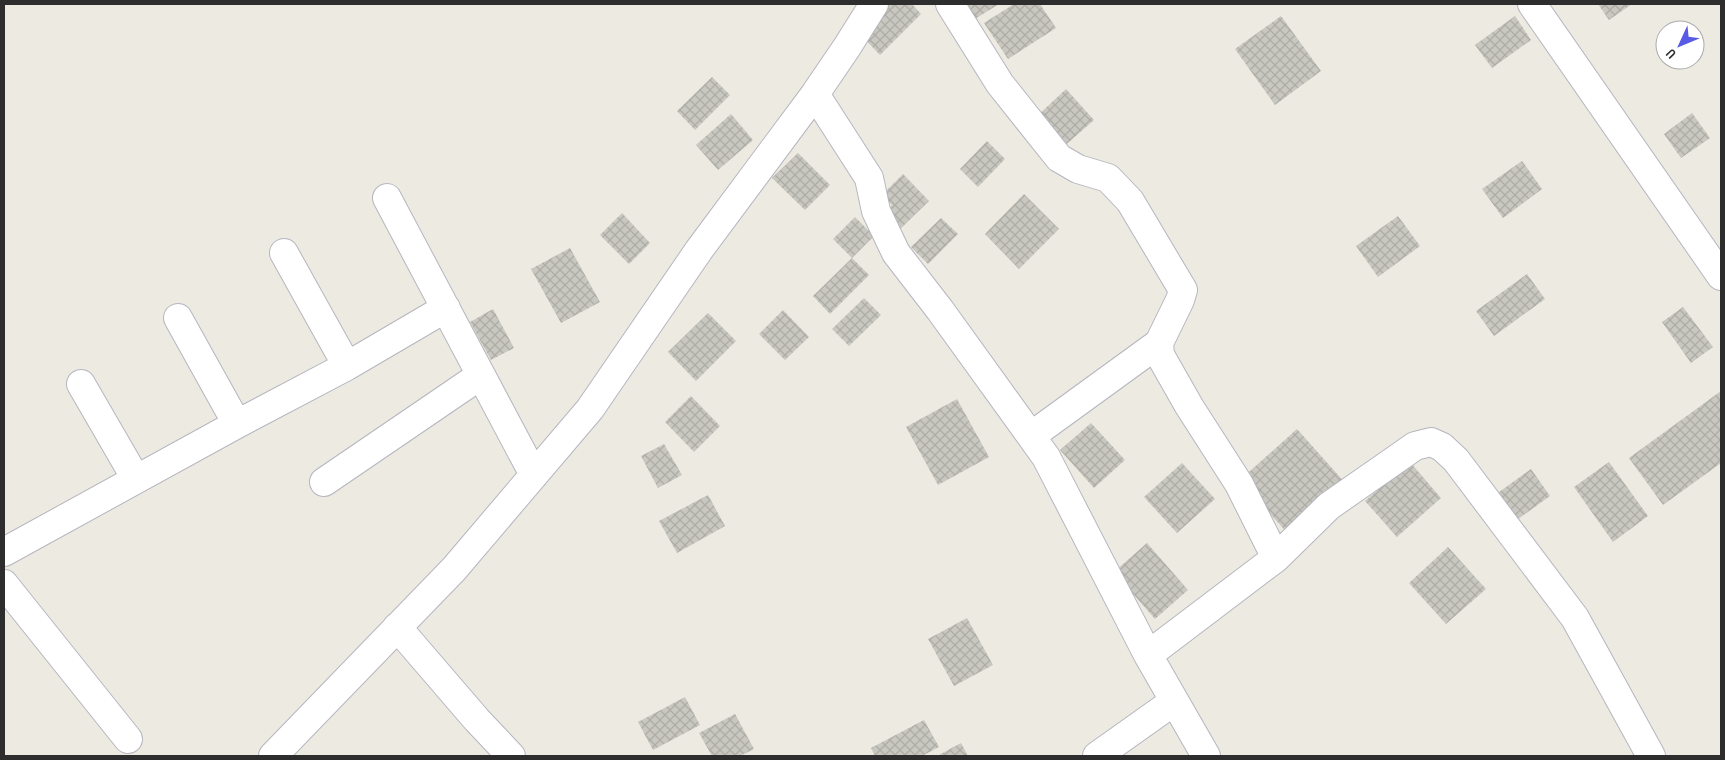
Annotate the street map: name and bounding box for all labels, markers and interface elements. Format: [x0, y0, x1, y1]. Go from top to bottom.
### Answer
north arrow [1655, 20, 1705, 70]
text: U [1662, 45, 1680, 62]

